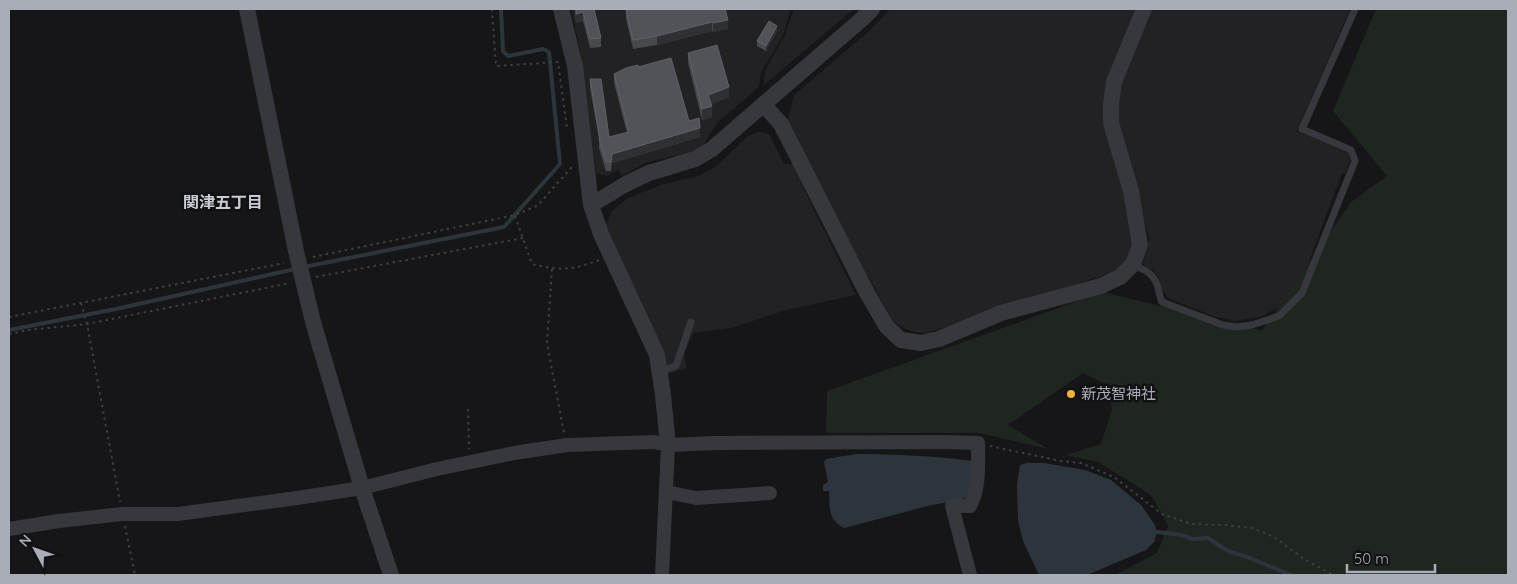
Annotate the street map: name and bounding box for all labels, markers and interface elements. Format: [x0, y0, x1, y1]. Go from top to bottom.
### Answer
district label: 関津五丁目 [183, 192, 263, 212]
place label: 新茂智神社 [1081, 384, 1156, 403]
marker: 新茂智神社 [1065, 388, 1077, 400]
north arrow [10, 524, 60, 574]
text: N [15, 531, 35, 550]
scale bar [1347, 542, 1434, 574]
text: 50 m [1354, 549, 1389, 568]

